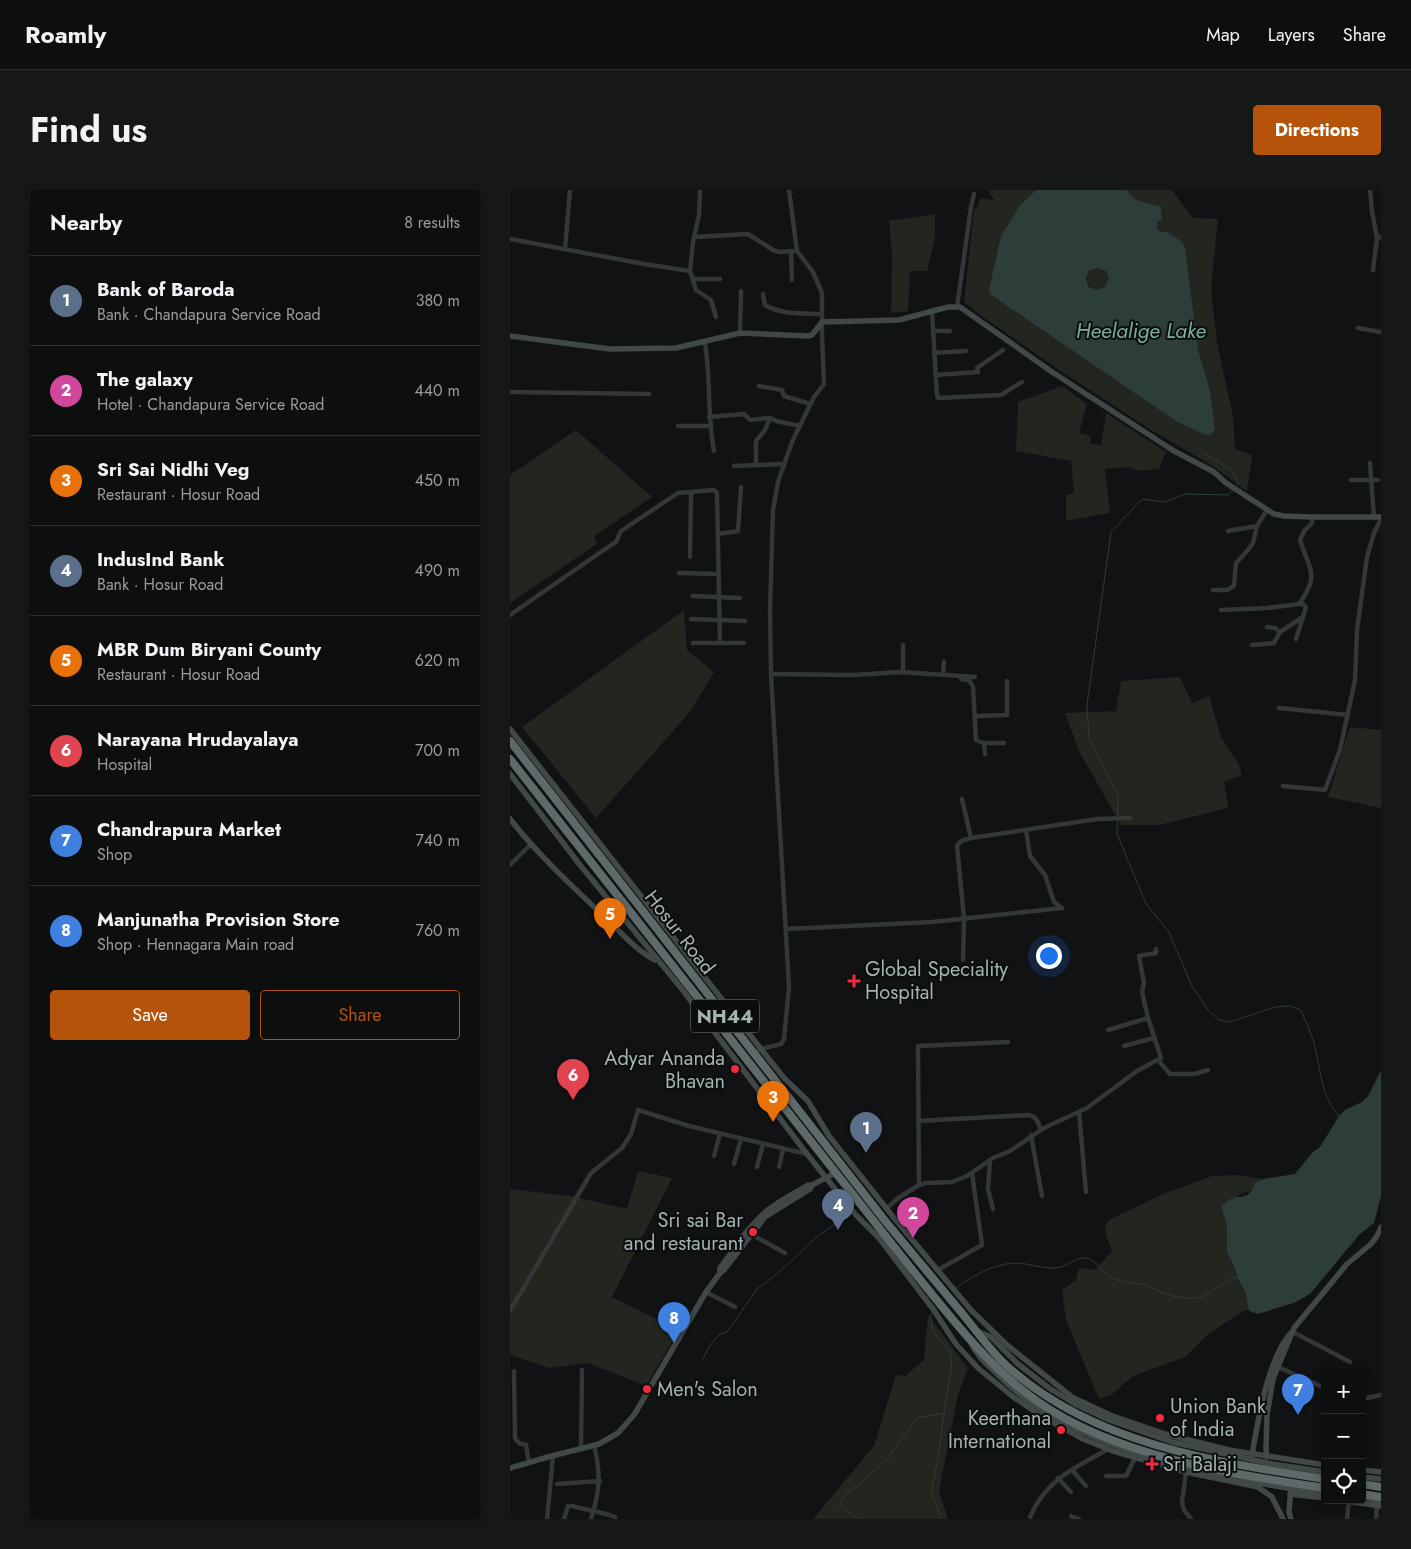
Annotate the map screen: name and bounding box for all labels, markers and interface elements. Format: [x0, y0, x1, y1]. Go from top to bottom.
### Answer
text: Roamly [25, 17, 106, 52]
text: Map [1206, 22, 1240, 48]
text: Layers [1268, 22, 1315, 48]
text: Share [1343, 22, 1386, 48]
text: Find us [30, 105, 147, 155]
button: Directions [1253, 105, 1381, 155]
text: Nearby [50, 208, 122, 238]
text: 8 results [404, 211, 460, 234]
text: Bank of Baroda [97, 276, 234, 303]
text: 1 [62, 289, 70, 312]
text: 380 m [416, 289, 460, 312]
text: Bank · Chandapura Service Road [97, 303, 321, 326]
water label: Heelalige Lake [1076, 316, 1207, 346]
text: The galaxy [97, 366, 193, 393]
text: 2 [61, 379, 71, 402]
text: 440 m [414, 379, 460, 402]
text: Hotel · Chandapura Service Road [97, 393, 325, 416]
text: Sri Sai Nidhi Veg [97, 456, 249, 483]
text: 3 [61, 469, 71, 492]
text: 450 m [415, 469, 460, 492]
text: Restaurant · Hosur Road [97, 483, 260, 506]
text: IndusInd Bank [97, 546, 225, 573]
text: 4 [60, 559, 72, 582]
text: 490 m [415, 559, 460, 582]
text: Bank · Hosur Road [97, 573, 223, 596]
text: MBR Dum Biryani County [97, 636, 321, 663]
text: 5 [61, 649, 71, 672]
text: 620 m [415, 649, 460, 672]
text: Restaurant · Hosur Road [97, 663, 260, 686]
text: Narayana Hrudayalaya [97, 726, 298, 753]
text: 6 [61, 739, 71, 762]
text: 700 m [415, 739, 460, 762]
text: Hospital [97, 753, 152, 776]
text: Chandrapura Market [97, 816, 281, 843]
text: 7 [61, 829, 71, 852]
text: 740 m [415, 829, 460, 852]
text: Shop [97, 843, 132, 866]
street label: Hosur Road [637, 884, 722, 981]
pin: 5 [594, 898, 626, 939]
text: Manjunatha Provision Store [97, 906, 340, 933]
text: 8 [61, 919, 71, 942]
text: 760 m [416, 919, 460, 942]
text: Shop · Hennagara Main road [97, 933, 294, 956]
your location [1036, 943, 1062, 969]
place label: Global Speciality Hospital [865, 955, 1008, 1007]
marker: Global Speciality Hospital [847, 974, 861, 988]
button: Save [50, 990, 250, 1040]
button: Share [260, 990, 460, 1040]
road number: NH44 [691, 999, 759, 1032]
place label: Adyar Ananda Bhavan [604, 1044, 725, 1096]
pin: 6 [557, 1059, 589, 1100]
marker: Adyar Ananda Bhavan [729, 1063, 741, 1075]
pin: 3 [757, 1081, 789, 1122]
pin: 1 [850, 1112, 882, 1153]
pin: 4 [822, 1189, 854, 1230]
pin: 2 [897, 1197, 929, 1238]
place label: Sri sai Bar and restaurant [624, 1206, 743, 1258]
marker: Sri sai Bar and restaurant [747, 1226, 759, 1238]
pin: 8 [658, 1302, 690, 1343]
map controls [1321, 1369, 1366, 1504]
button: + [1321, 1369, 1366, 1414]
pin: 7 [1282, 1374, 1314, 1415]
place label: Men's Salon [657, 1375, 758, 1404]
marker: Men's Salon [641, 1383, 653, 1395]
place label: Union Bank of India [1170, 1392, 1266, 1444]
place label: Keerthana International [948, 1404, 1051, 1456]
marker: Union Bank of India [1154, 1412, 1166, 1424]
button: − [1321, 1414, 1366, 1459]
marker: Keerthana International [1055, 1424, 1067, 1436]
place label: Sri Balaji [1163, 1450, 1237, 1479]
marker: Sri Balaji [1145, 1457, 1159, 1471]
button: locate [1321, 1459, 1366, 1504]

